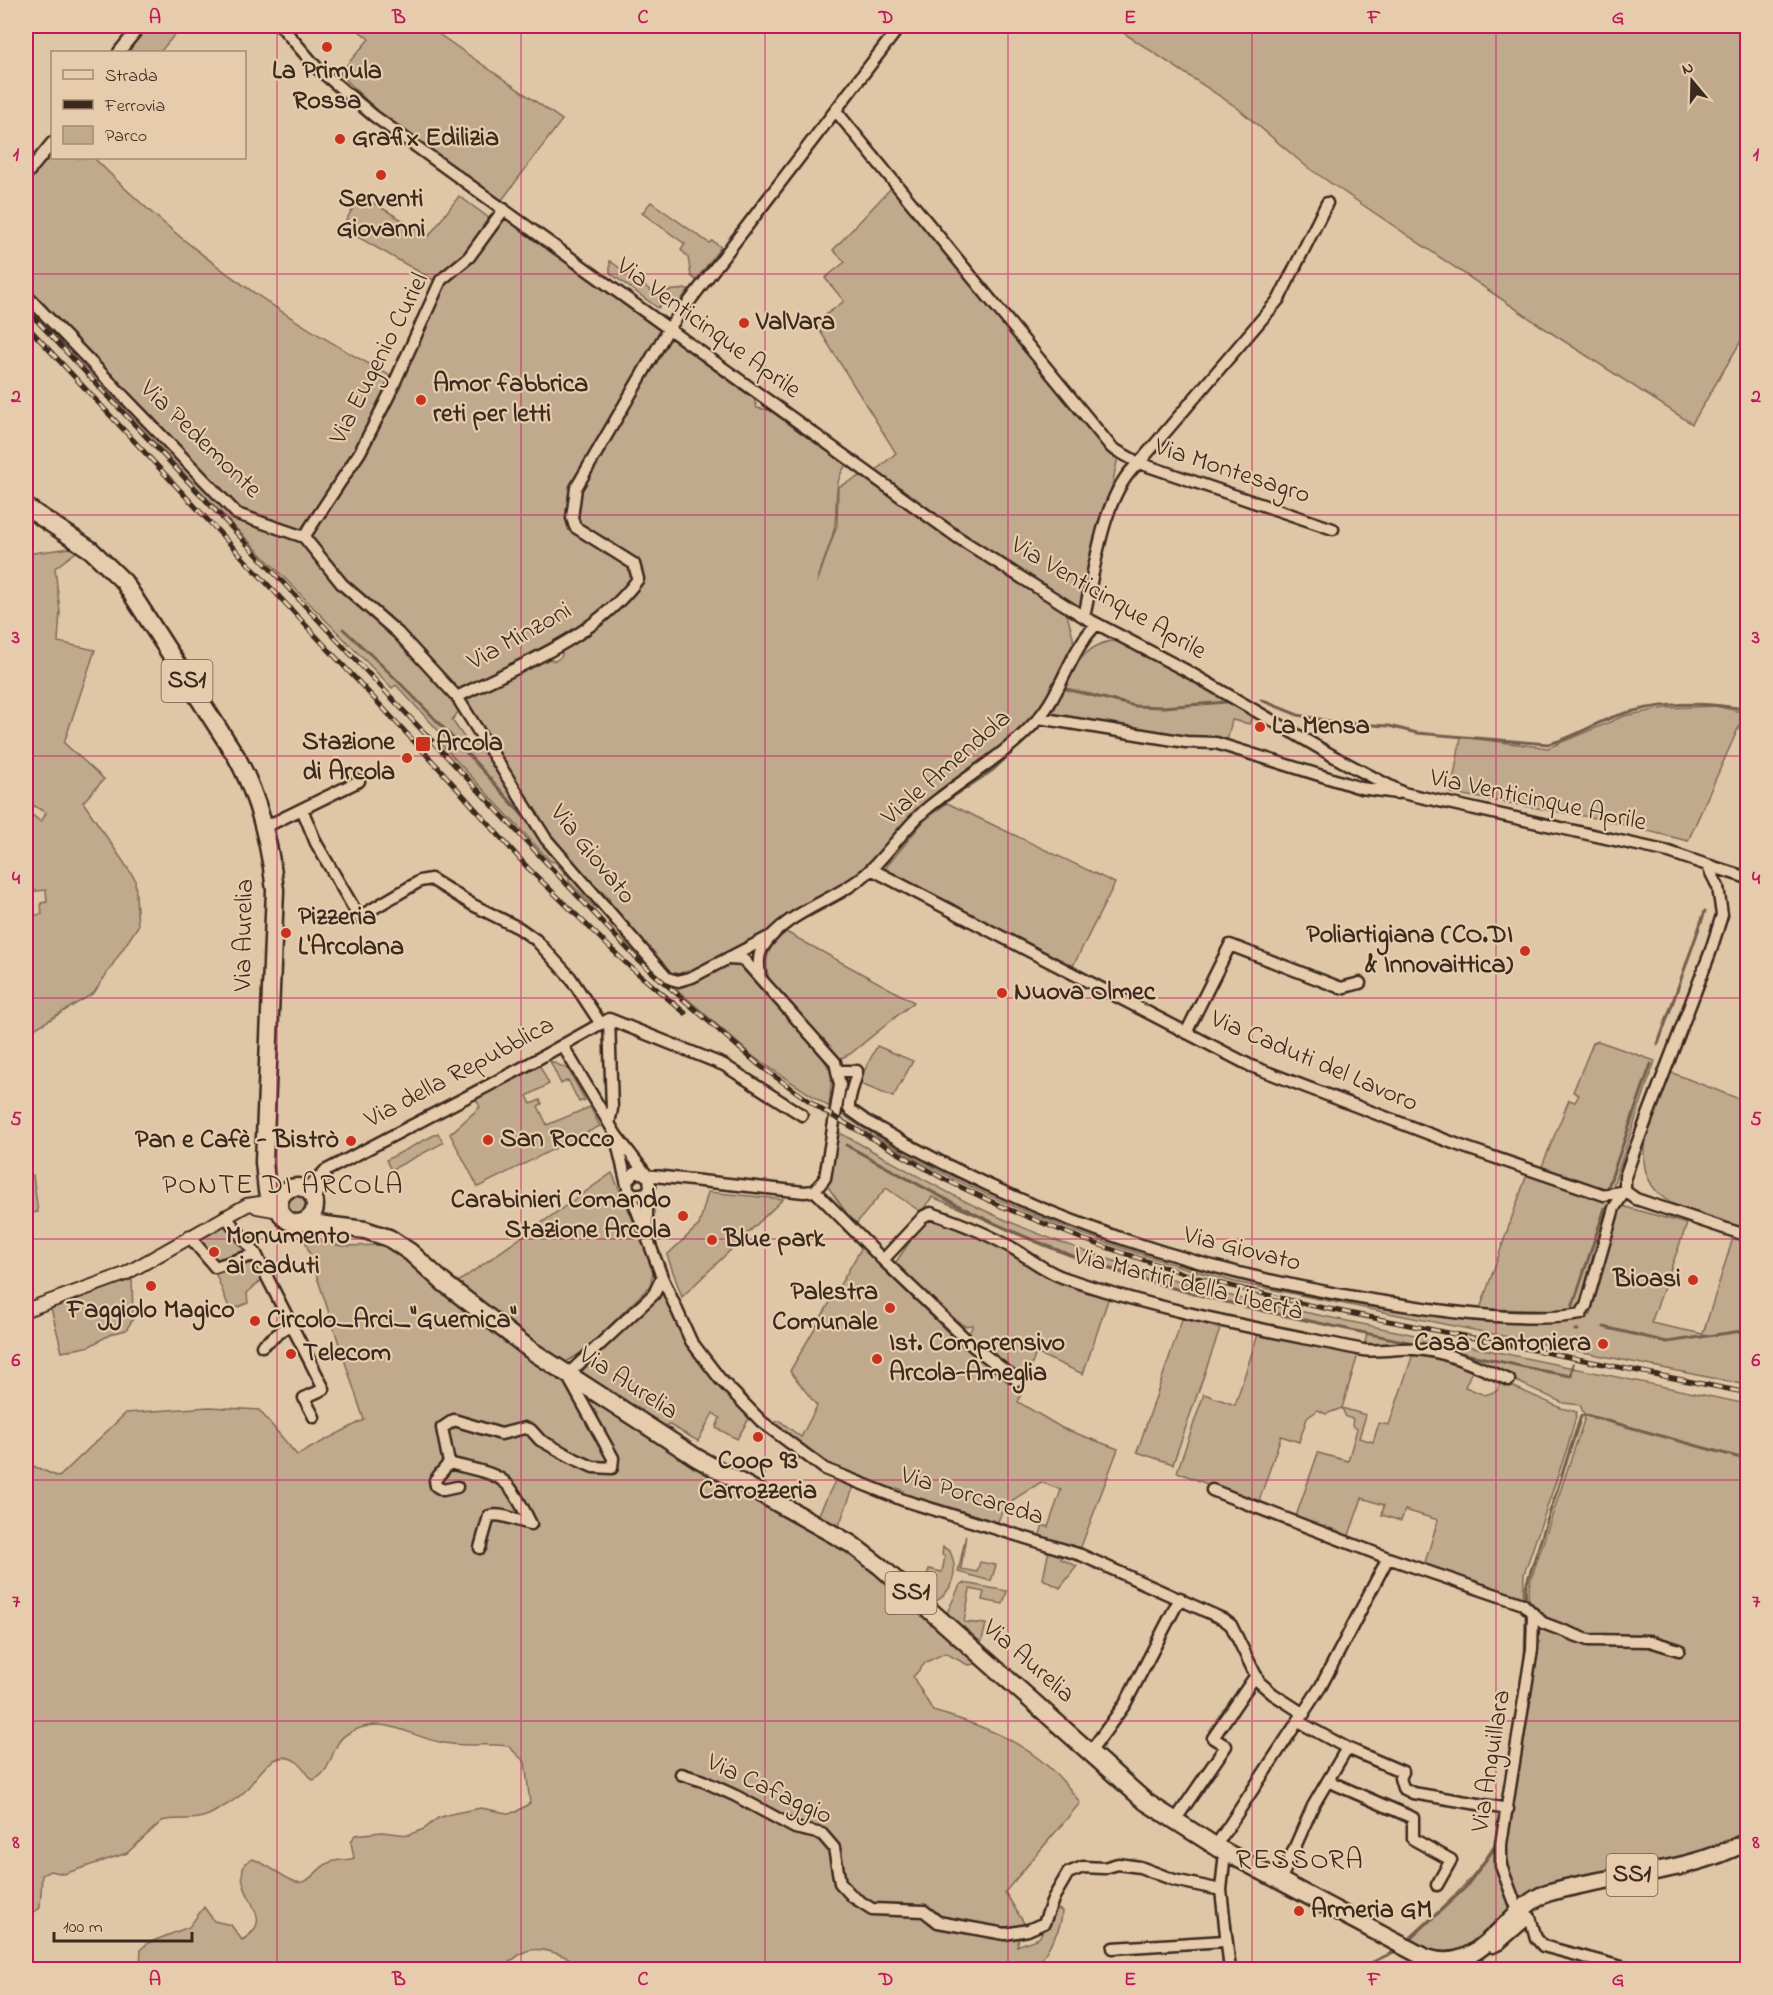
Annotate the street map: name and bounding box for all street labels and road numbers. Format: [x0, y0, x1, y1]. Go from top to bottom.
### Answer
street label: Via Venticinque Aprile [607, 248, 809, 409]
street label: Via Eugenio Curiel [320, 267, 440, 452]
street label: Via Pedemonte [130, 371, 270, 508]
street label: Via Montesagro [1148, 429, 1315, 515]
street label: Via Venticinque Aprile [1002, 527, 1213, 671]
street label: Via Minzoni [460, 593, 579, 682]
road number: SS1 [162, 660, 213, 702]
street label: Viale Amendola [873, 701, 1020, 836]
street label: Via Venticinque Aprile [1425, 759, 1650, 843]
street label: Via Giovato [539, 796, 644, 913]
street label: Via Aurelia [225, 878, 265, 993]
street label: Via Caduti del Lavoro [1203, 1001, 1424, 1123]
street label: Via della Repubblica [358, 1007, 562, 1139]
street label: Via Giovato [1178, 1217, 1305, 1283]
street label: Via Martiri della Libertà [1069, 1238, 1306, 1332]
street label: Via Aurelia [570, 1337, 685, 1431]
street label: Via Porcareda [895, 1457, 1048, 1537]
road number: SS1 [886, 1572, 936, 1614]
street label: Via Aurelia [972, 1610, 1083, 1713]
street label: Via Anguillara [1462, 1687, 1522, 1836]
street label: Via Cafaggio [699, 1744, 838, 1836]
road number: SS1 [1606, 1854, 1658, 1896]

